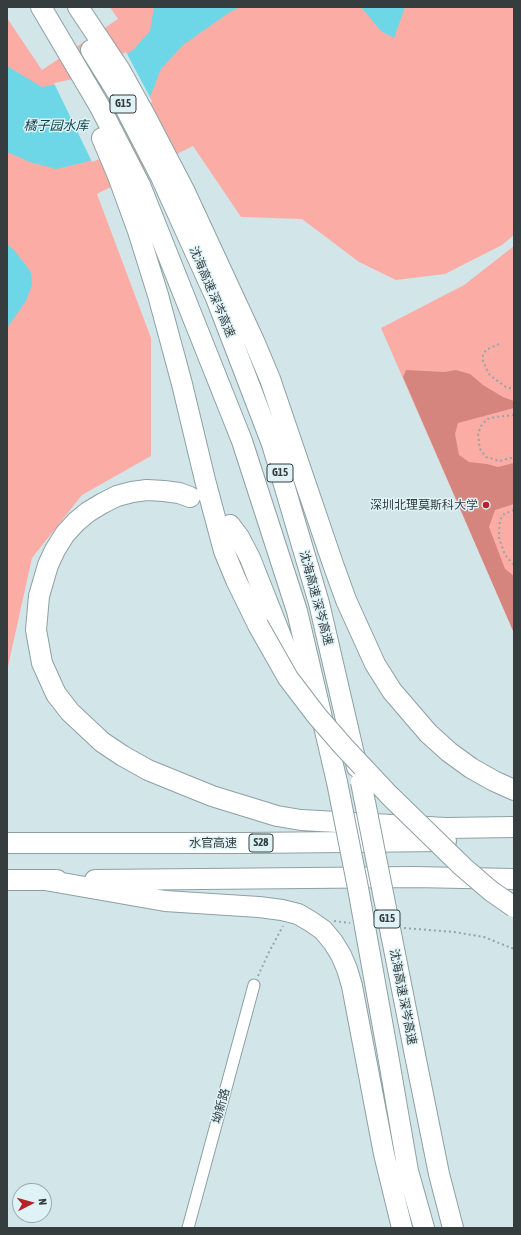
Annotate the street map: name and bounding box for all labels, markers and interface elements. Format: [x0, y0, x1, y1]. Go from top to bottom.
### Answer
road number: G15 [110, 95, 136, 113]
water label: 橘子园水库 [24, 118, 88, 134]
street label: 沈海高速 深岑高速 [186, 244, 238, 340]
road number: G15 [267, 464, 293, 482]
place label: 深圳北理莫斯科大学 [370, 498, 478, 512]
marker: 深圳北理莫斯科大学 [481, 500, 491, 510]
street label: 沈海高速 深岑高速 [296, 549, 336, 647]
road number: S28 [249, 834, 273, 852]
street label: 水官高速 [189, 836, 237, 850]
road number: G15 [374, 910, 400, 928]
street label: 沈海高速 深岑高速 [387, 948, 419, 1046]
street label: 坳新路 [209, 1087, 233, 1125]
north arrow [12, 1183, 52, 1223]
text: N [37, 1198, 49, 1206]

